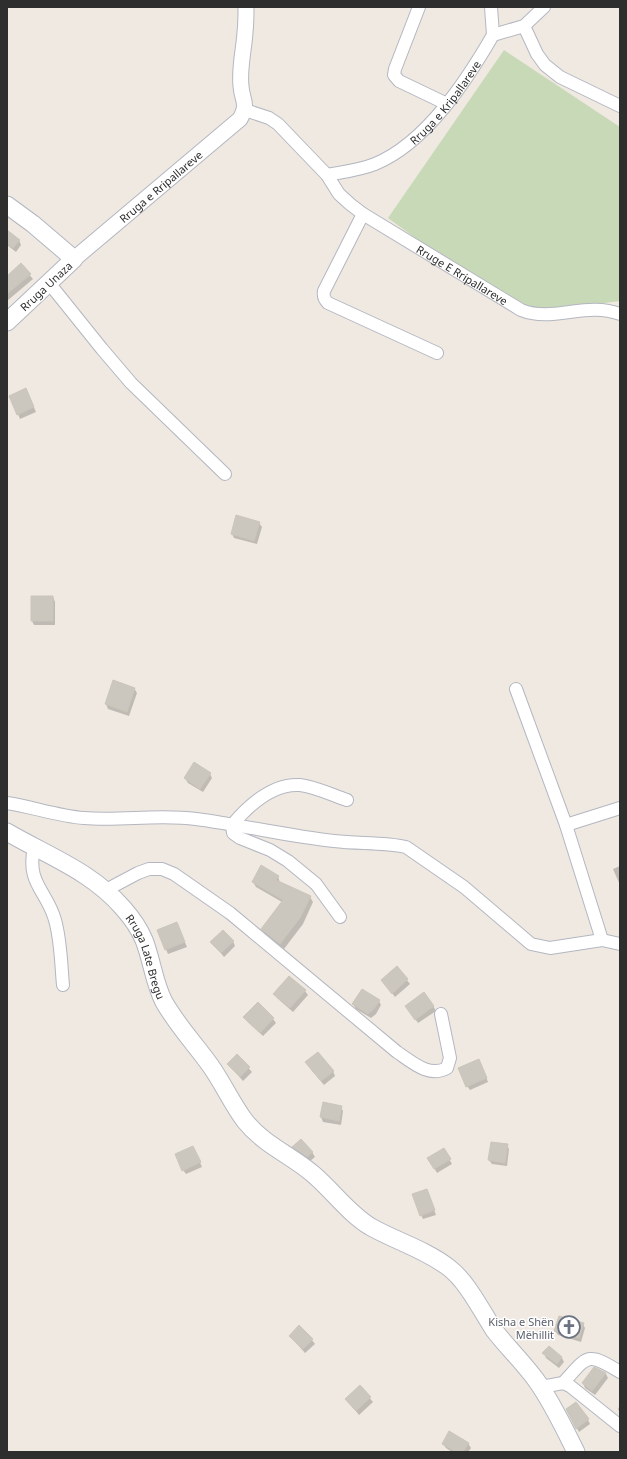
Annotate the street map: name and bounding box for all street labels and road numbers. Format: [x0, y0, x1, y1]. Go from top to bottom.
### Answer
street label: Rruga e Kripallareve [406, 57, 483, 147]
street label: Rruga e Rripallareve [116, 147, 205, 225]
street label: Rruge E Rripallareve [414, 241, 511, 308]
street label: Rruga Unaza [17, 258, 75, 314]
street label: Rruga Late Bregu [123, 911, 169, 1001]

